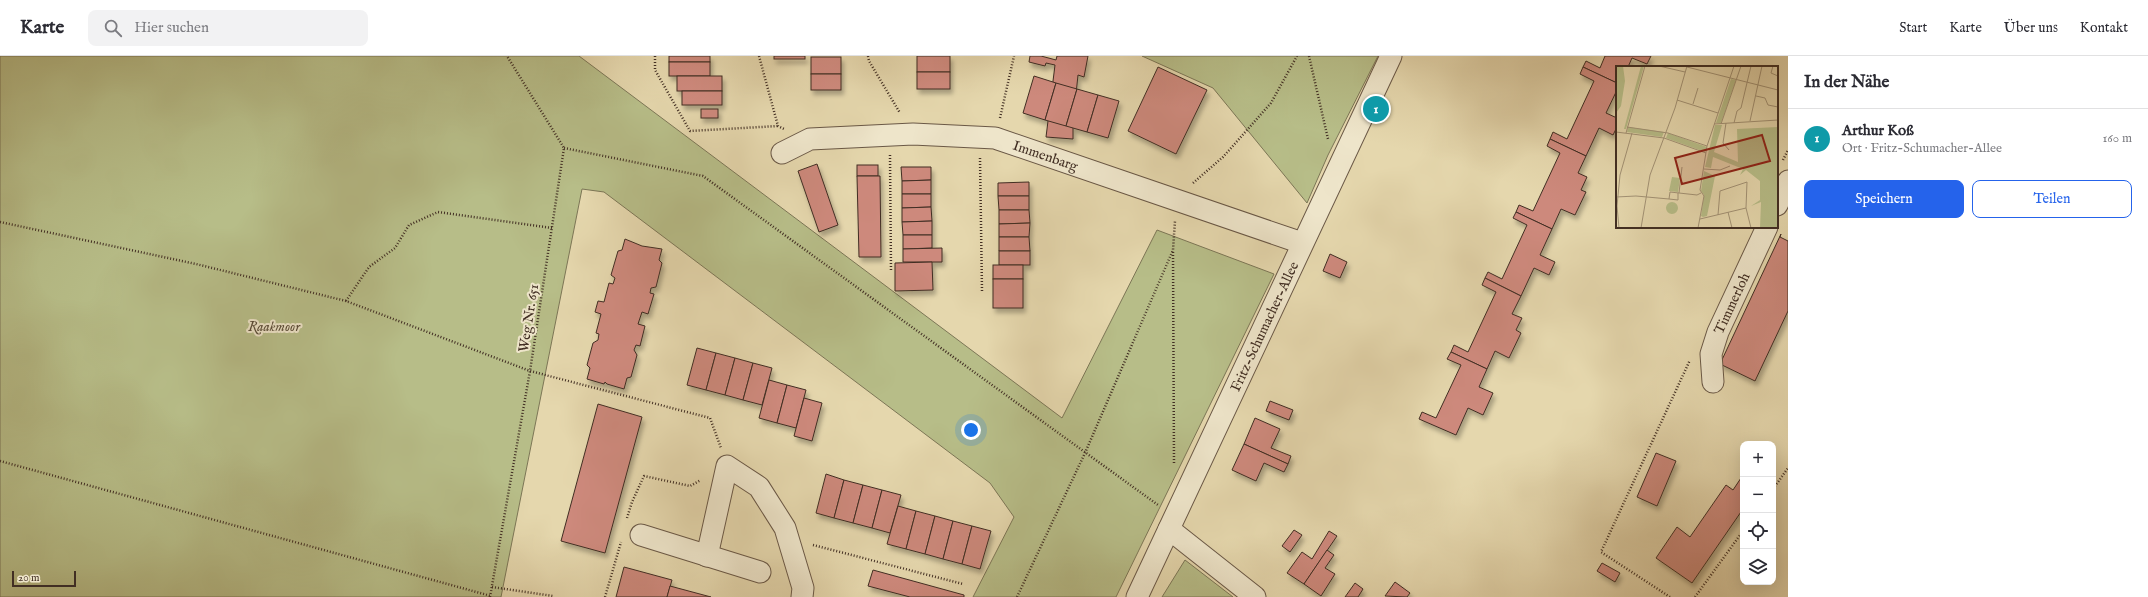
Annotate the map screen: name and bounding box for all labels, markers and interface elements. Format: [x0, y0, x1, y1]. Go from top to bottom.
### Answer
search box [88, 10, 368, 46]
text: Karte [20, 16, 64, 40]
icon: search [102, 17, 124, 39]
text: Hier suchen [134, 18, 209, 37]
text: Start [1899, 19, 1927, 37]
text: Karte [1949, 19, 1982, 37]
text: Über uns [2004, 19, 2058, 37]
text: Kontakt [2080, 19, 2128, 37]
inset map [1616, 66, 1778, 228]
text: In der Nähe [1804, 72, 1889, 93]
pin: 1 [1363, 94, 1389, 124]
text: Arthur Koß [1842, 121, 1914, 140]
text: 1 [1815, 130, 1819, 147]
text: 160 m [2102, 130, 2132, 147]
street label: Immenbarg [1010, 137, 1081, 176]
text: Ort · Fritz-Schumacher-Allee [1842, 140, 2002, 157]
button: Speichern [1804, 180, 1964, 218]
button: Teilen [1972, 180, 2132, 218]
street label: Fritz-Schumacher-Allee [1227, 258, 1303, 395]
street label: Timmerloh [1710, 269, 1755, 337]
street label: Weg Nr. 651 [515, 283, 543, 353]
park label: Raakmoor [248, 318, 301, 336]
your location [961, 420, 981, 440]
map controls [1740, 441, 1776, 585]
button: + [1740, 441, 1776, 477]
button: − [1740, 477, 1776, 513]
button: locate [1740, 513, 1776, 549]
button: layers [1740, 549, 1776, 585]
scale bar [12, 569, 76, 588]
text: 20 m [18, 571, 39, 585]

